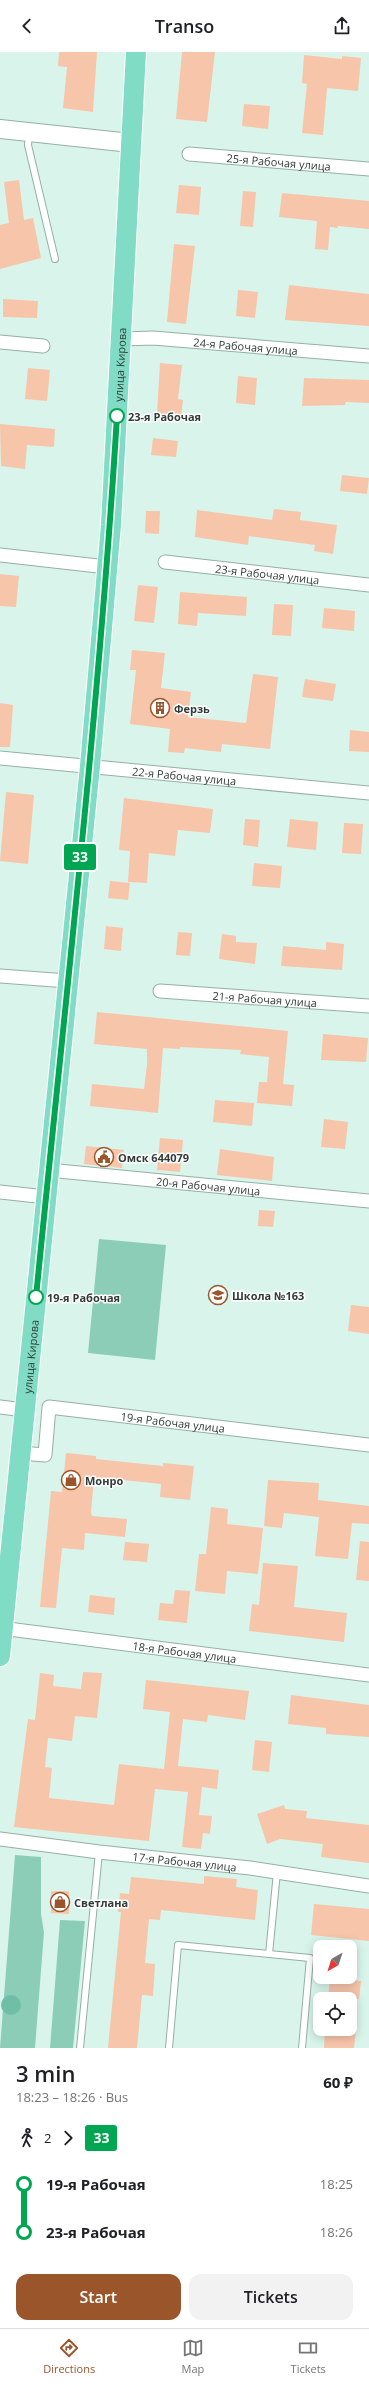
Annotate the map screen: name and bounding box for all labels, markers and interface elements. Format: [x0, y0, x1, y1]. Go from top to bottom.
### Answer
text: Transo [155, 14, 214, 38]
icon: back [16, 15, 38, 37]
icon: share [331, 15, 353, 37]
street label: 25-я Рабочая улица [226, 150, 331, 173]
street label: улица Кирова [110, 327, 129, 402]
street label: 24-я Рабочая улица [193, 334, 298, 358]
marker: 23-я Рабочая [109, 408, 125, 424]
place label: 23-я Рабочая [128, 409, 201, 424]
street label: 23-я Рабочая улица [215, 560, 320, 587]
building icon: Ферзь [149, 697, 171, 719]
place label: Ферзь [174, 701, 210, 716]
street label: 22-я Рабочая улица [131, 763, 237, 788]
line badge: 33 [62, 844, 98, 870]
text: 33 [72, 847, 88, 866]
street label: 21-я Рабочая улица [212, 987, 317, 1010]
public building icon: Омск 644079 [93, 1146, 115, 1168]
place label: Омск 644079 [118, 1150, 189, 1165]
street label: 20-я Рабочая улица [155, 1173, 261, 1198]
school or university icon: Школа №163 [207, 1284, 229, 1306]
place label: Школа №163 [232, 1288, 304, 1303]
marker: 19-я Рабочая [28, 1289, 44, 1305]
place label: 19-я Рабочая [47, 1290, 120, 1305]
street label: улица Кирова [19, 1319, 41, 1394]
street label: 19-я Рабочая улица [120, 1408, 226, 1435]
shop icon: Монро [60, 1469, 82, 1491]
place label: Монро [85, 1473, 123, 1488]
street label: 18-я Рабочая улица [132, 1637, 237, 1666]
street label: 17-я Рабочая улица [132, 1848, 237, 1874]
shop icon: Светлана [49, 1891, 71, 1913]
place label: Светлана [74, 1895, 128, 1910]
north arrow [313, 1940, 357, 1984]
map controls [313, 1940, 357, 2036]
button: locate [313, 1992, 357, 2036]
text: 3 min [16, 2058, 75, 2088]
text: 60 ₽ [323, 2072, 353, 2092]
text: 18:23 – 18:26 · Bus [16, 2088, 128, 2106]
icon: walk [16, 2127, 38, 2149]
icon: forward [57, 2127, 79, 2149]
text: 33 [93, 2128, 109, 2147]
text: 2 [44, 2129, 51, 2147]
text: 19-я Рабочая [46, 2174, 146, 2194]
text: 18:25 [320, 2175, 353, 2193]
text: 23-я Рабочая [46, 2222, 146, 2242]
text: 18:26 [320, 2223, 353, 2241]
button: Start [16, 2274, 181, 2320]
button: Tickets [189, 2274, 353, 2320]
tab: Directions [43, 2337, 95, 2376]
tab: Map [182, 2337, 204, 2376]
tab: Tickets [291, 2337, 326, 2376]

